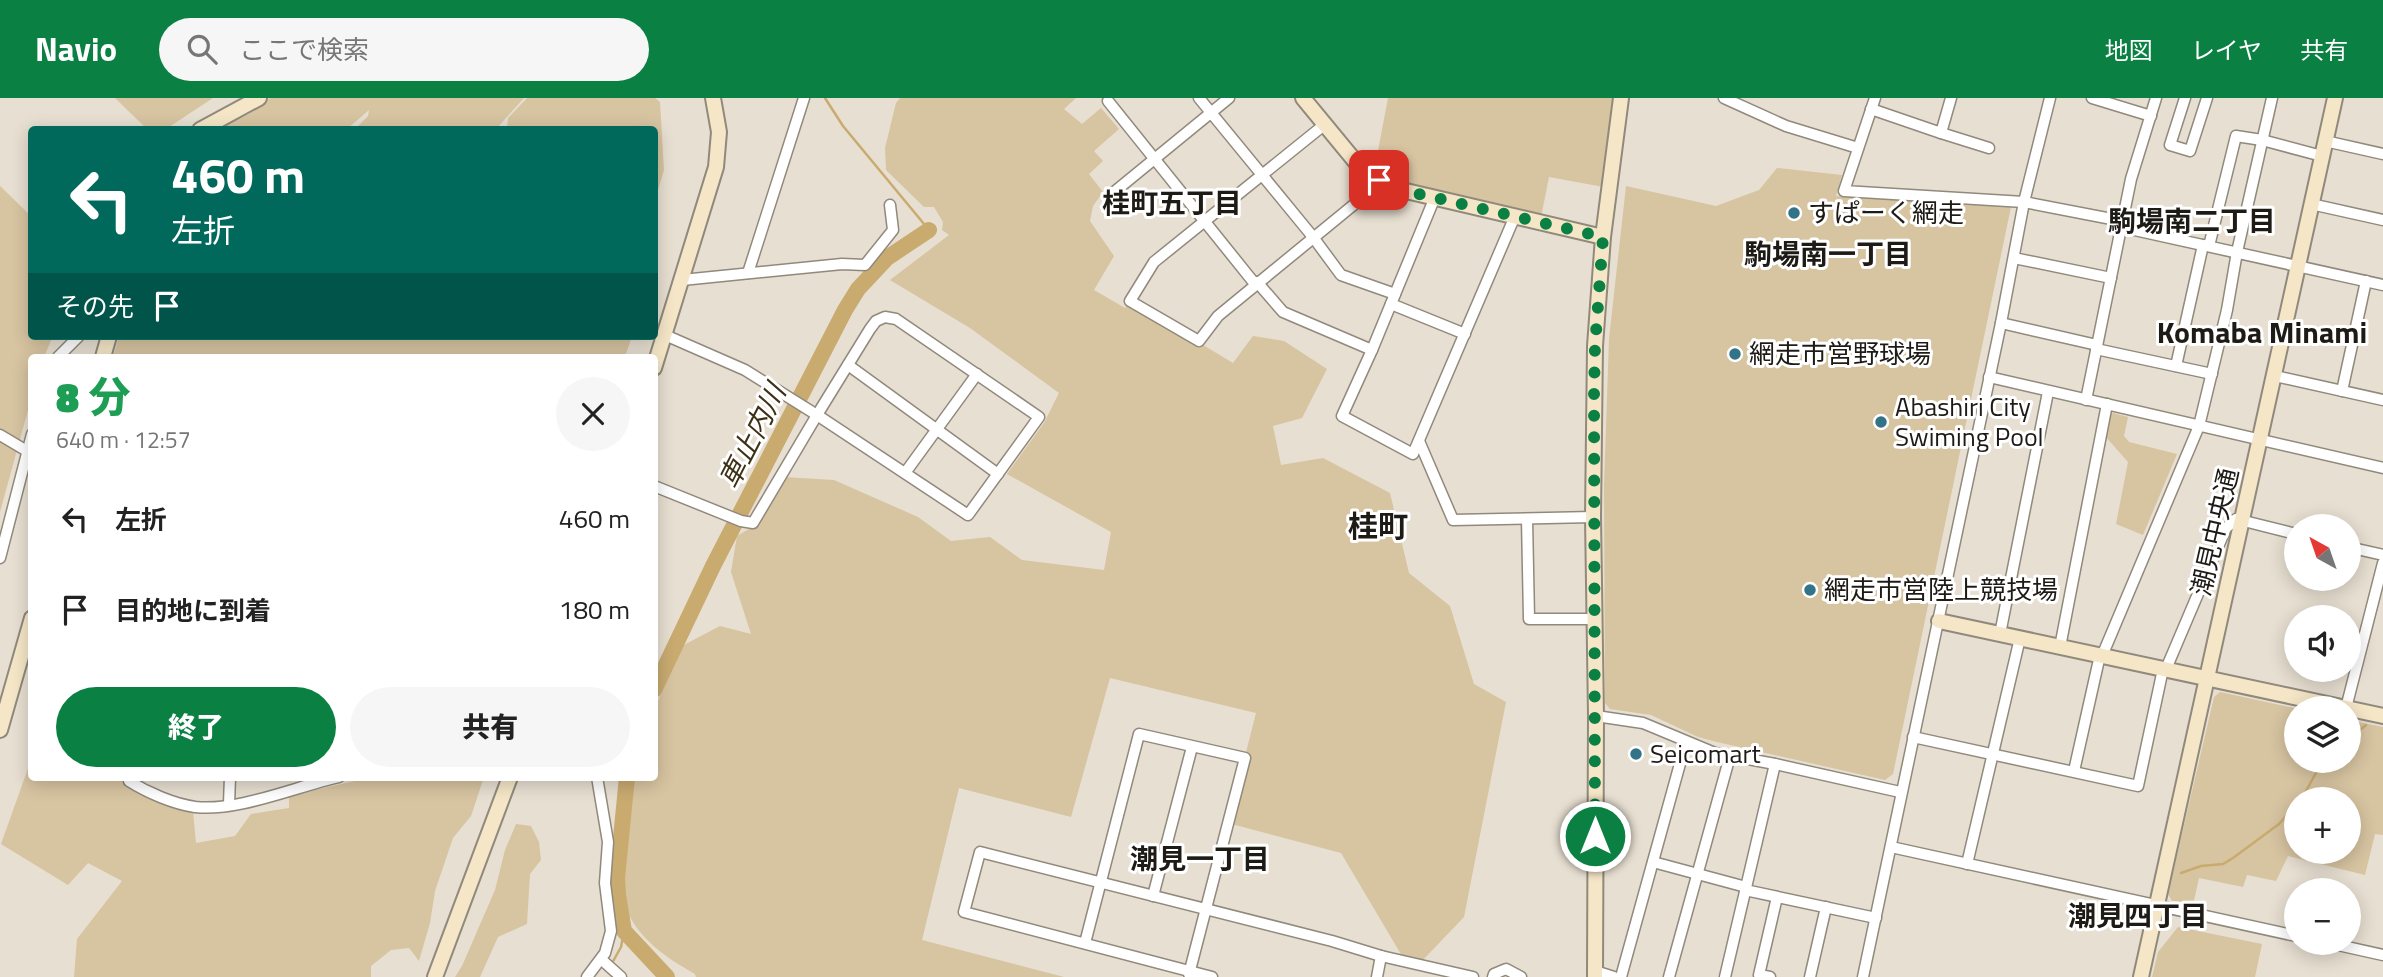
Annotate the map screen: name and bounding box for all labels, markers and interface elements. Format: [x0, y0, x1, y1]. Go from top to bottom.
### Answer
search box [159, 18, 649, 81]
text: Navio [35, 24, 117, 74]
icon: search [183, 30, 221, 68]
text: ここで検索 [239, 30, 369, 69]
text: 地図 [2105, 32, 2153, 68]
text: レイヤ [2191, 32, 2262, 68]
text: 共有 [2300, 32, 2348, 68]
text: 460 m [171, 137, 305, 212]
pin [1349, 150, 1409, 210]
icon: left [56, 154, 147, 245]
icon: arrive [1360, 161, 1398, 199]
district label: 桂町五丁目 [1102, 181, 1242, 224]
place label: すぱーく網走 [1808, 193, 1964, 232]
district label: 駒場南二丁目 [2108, 199, 2276, 242]
marker: すぱーく網走 [1786, 205, 1802, 221]
text: 左折 [171, 206, 235, 254]
district label: 駒場南一丁目 [1744, 232, 1912, 275]
text: その先 [56, 287, 134, 326]
icon: arrive [148, 287, 186, 325]
district label: Komaba Minami [2157, 309, 2367, 355]
place label: 網走市営野球場 [1749, 334, 1931, 373]
marker: 網走市営野球場 [1727, 346, 1743, 362]
text: 8 分 [56, 364, 130, 428]
water label: 車止内川 [707, 373, 797, 495]
button: close [556, 377, 630, 451]
place label: Abashiri City Swiming Pool [1895, 387, 2044, 456]
marker: Abashiri City Swiming Pool [1873, 414, 1889, 430]
text: 640 m · 12:57 [56, 422, 191, 457]
street label: 潮見中央通 [2181, 464, 2248, 600]
text: 460 m [559, 499, 630, 538]
icon: left [56, 500, 94, 538]
text: 左折 [115, 500, 167, 539]
district label: 桂町 [1348, 503, 1408, 549]
north arrow [2284, 514, 2361, 592]
map controls [2284, 514, 2361, 955]
place label: 網走市営陸上競技場 [1824, 570, 2058, 609]
marker: 網走市営陸上競技場 [1802, 582, 1818, 598]
text: 180 m [559, 590, 630, 629]
icon: arrive [56, 591, 94, 629]
text: 目的地に到着 [115, 591, 271, 630]
button: sound [2284, 605, 2361, 682]
button: 終了 [56, 687, 336, 767]
button: 共有 [350, 687, 630, 767]
button: layers [2284, 696, 2361, 773]
place label: Seicomart [1650, 734, 1761, 773]
marker: Seicomart [1628, 746, 1644, 762]
button: + [2284, 787, 2361, 864]
position arrow [1558, 799, 1632, 873]
district label: 潮見一丁目 [1130, 837, 1270, 880]
button: − [2284, 878, 2361, 955]
district label: 潮見四丁目 [2068, 894, 2208, 937]

